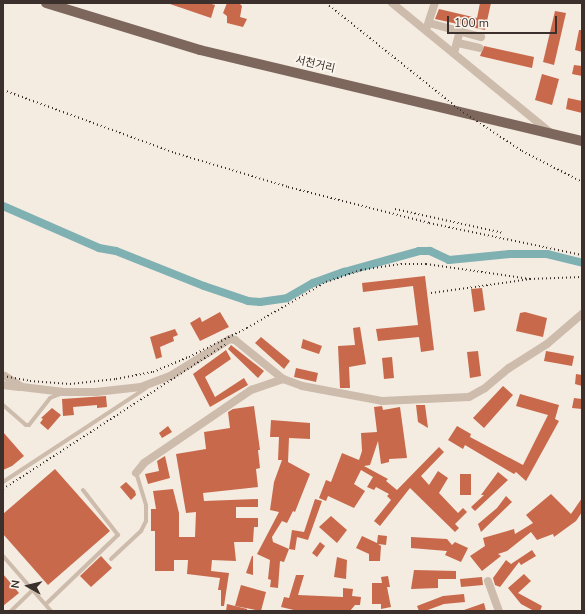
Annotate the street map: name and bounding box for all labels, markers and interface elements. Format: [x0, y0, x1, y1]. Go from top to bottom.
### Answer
scale bar [449, 8, 559, 34]
text: 100 m [454, 15, 489, 31]
street label: 서천거리 [294, 54, 336, 76]
north arrow [8, 566, 48, 606]
text: N [8, 579, 24, 589]

